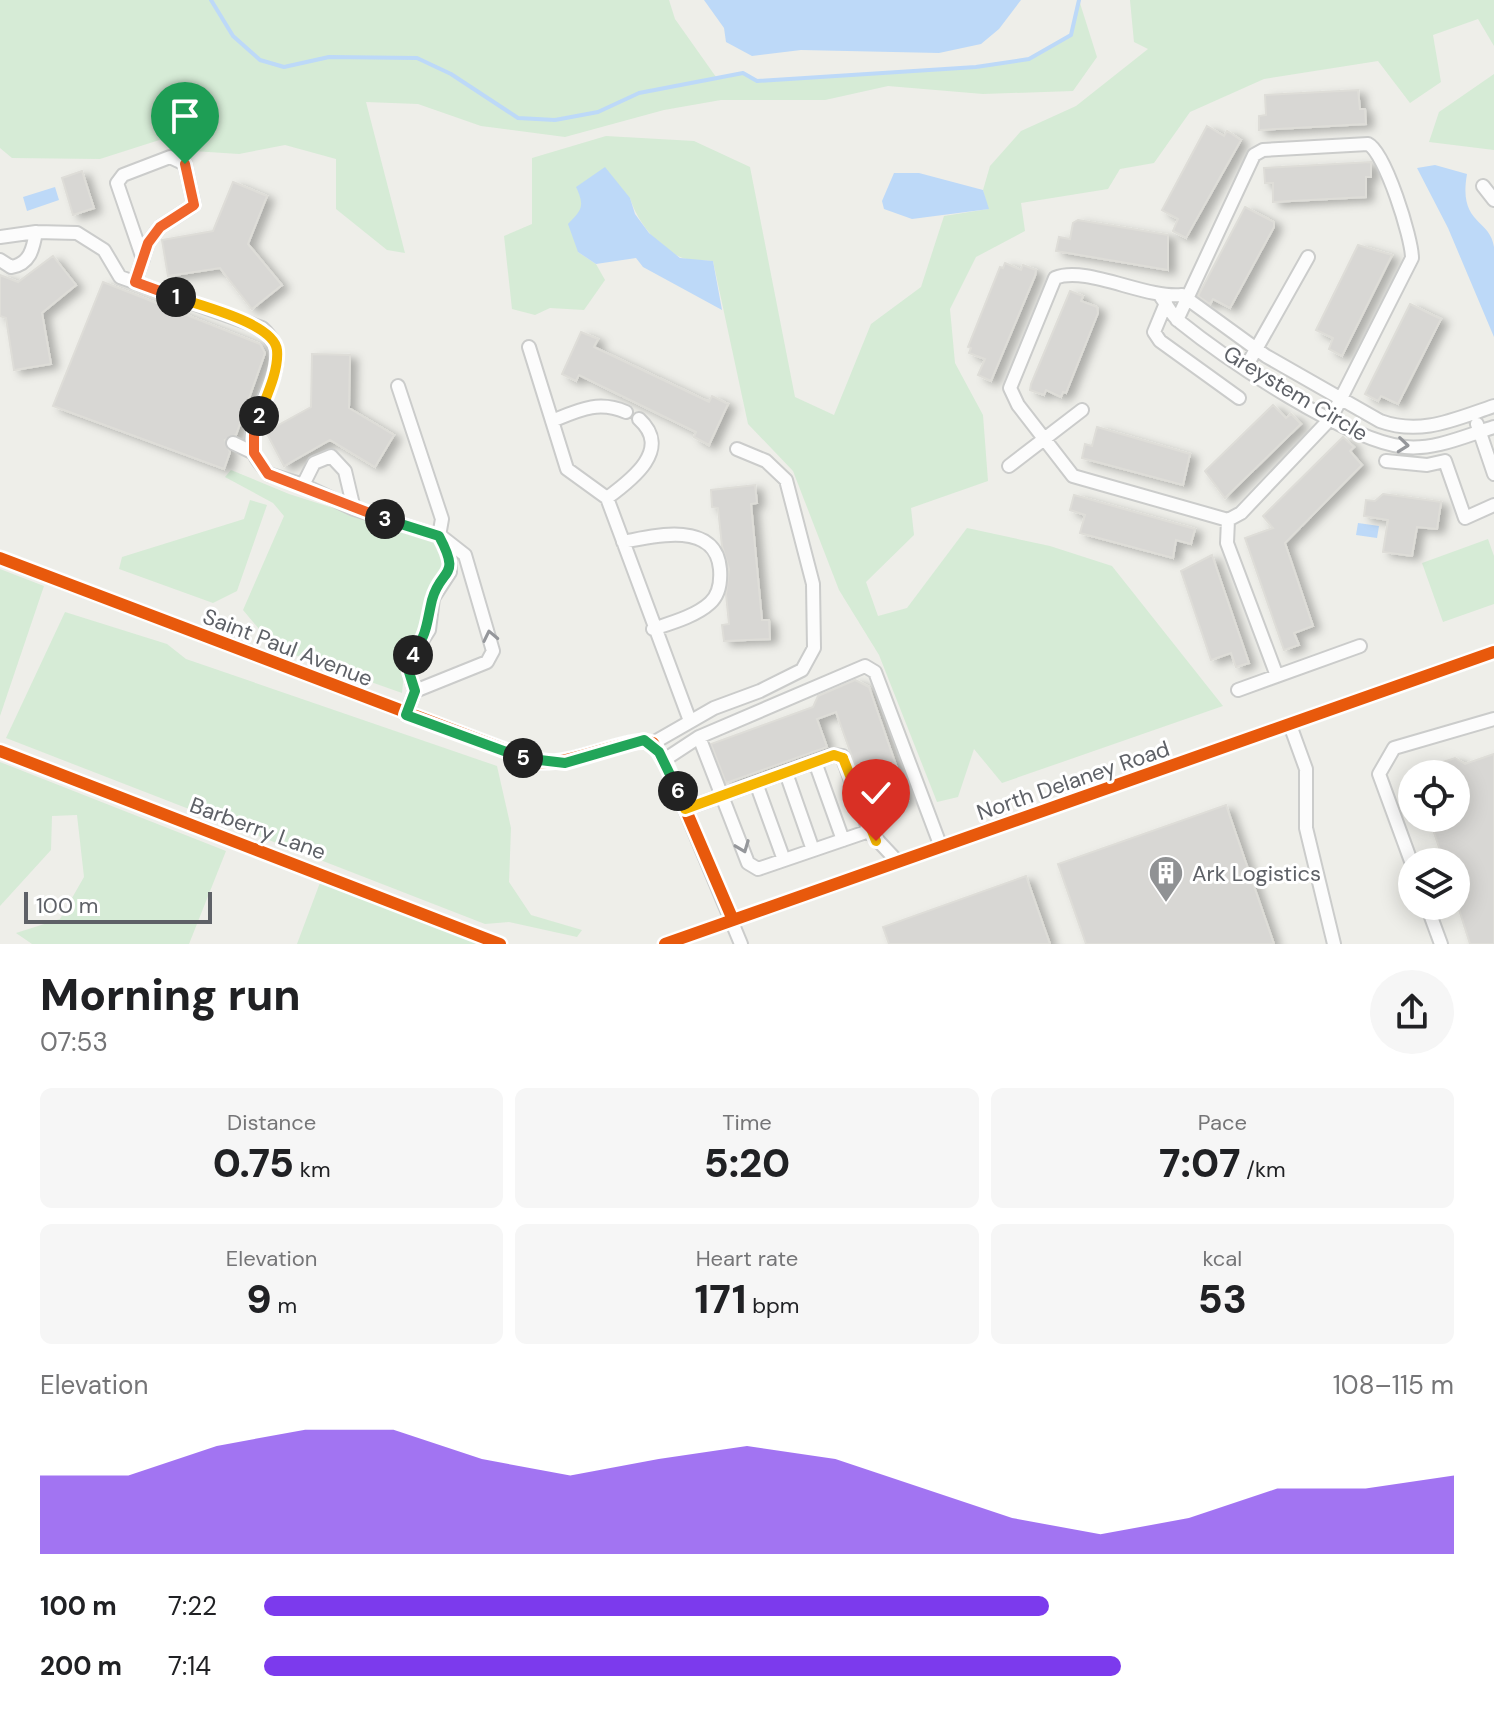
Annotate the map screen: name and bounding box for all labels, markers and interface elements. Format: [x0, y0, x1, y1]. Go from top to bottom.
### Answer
pin [151, 82, 219, 164]
icon: arrive [163, 94, 207, 138]
pin: 1 [156, 277, 196, 317]
text: 1 [172, 282, 180, 311]
street label: Greystem Circle [1218, 339, 1373, 448]
pin: 2 [239, 396, 279, 436]
text: 2 [253, 401, 265, 430]
one-way arrow [1397, 437, 1410, 454]
pin: 3 [365, 499, 405, 539]
text: 3 [378, 504, 392, 533]
street label: Saint Paul Avenue [199, 602, 377, 693]
one-way arrow [482, 629, 499, 643]
pin: 4 [393, 635, 433, 675]
text: 4 [406, 640, 420, 669]
street label: North Delaney Road [973, 734, 1173, 827]
pin: 5 [503, 738, 543, 778]
text: 5 [516, 743, 530, 772]
pin [842, 759, 910, 841]
map controls [1398, 760, 1470, 920]
button: locate [1398, 760, 1470, 832]
pin: 6 [658, 771, 698, 811]
icon: check [854, 771, 898, 815]
text: 6 [671, 776, 685, 805]
street label: Barberry Lane [186, 790, 330, 866]
one-way arrow [733, 839, 750, 853]
button: layers [1398, 848, 1470, 920]
building icon: Ark Logistics [1147, 854, 1185, 904]
place label: Ark Logistics [1192, 859, 1321, 888]
scale bar [24, 888, 212, 924]
text: 100 m [36, 891, 98, 920]
text: Morning run [40, 966, 301, 1024]
button: share [1370, 970, 1454, 1054]
text: 07:53 [40, 1025, 108, 1059]
text: Distance [227, 1108, 316, 1137]
text: Time [722, 1108, 772, 1137]
text: Pace [1198, 1108, 1247, 1137]
text: 0.75 [213, 1137, 294, 1189]
text: 5:20 [704, 1137, 790, 1189]
text: 7:07 [1159, 1137, 1240, 1189]
text: km [294, 1155, 331, 1184]
text: /km [1240, 1155, 1286, 1184]
text: Elevation [226, 1244, 318, 1273]
text: Heart rate [696, 1244, 798, 1273]
text: kcal [1202, 1244, 1242, 1273]
text: 9 [246, 1273, 272, 1325]
text: 171 [695, 1273, 746, 1325]
text: 53 [1198, 1273, 1247, 1325]
text: m [272, 1291, 297, 1320]
text: bpm [746, 1291, 799, 1320]
text: Elevation [40, 1368, 148, 1402]
text: 108–115 m [1333, 1368, 1454, 1402]
text: 100 m [40, 1589, 117, 1623]
text: 7:22 [168, 1589, 217, 1623]
text: 200 m [40, 1649, 122, 1683]
text: 7:14 [168, 1649, 211, 1683]

